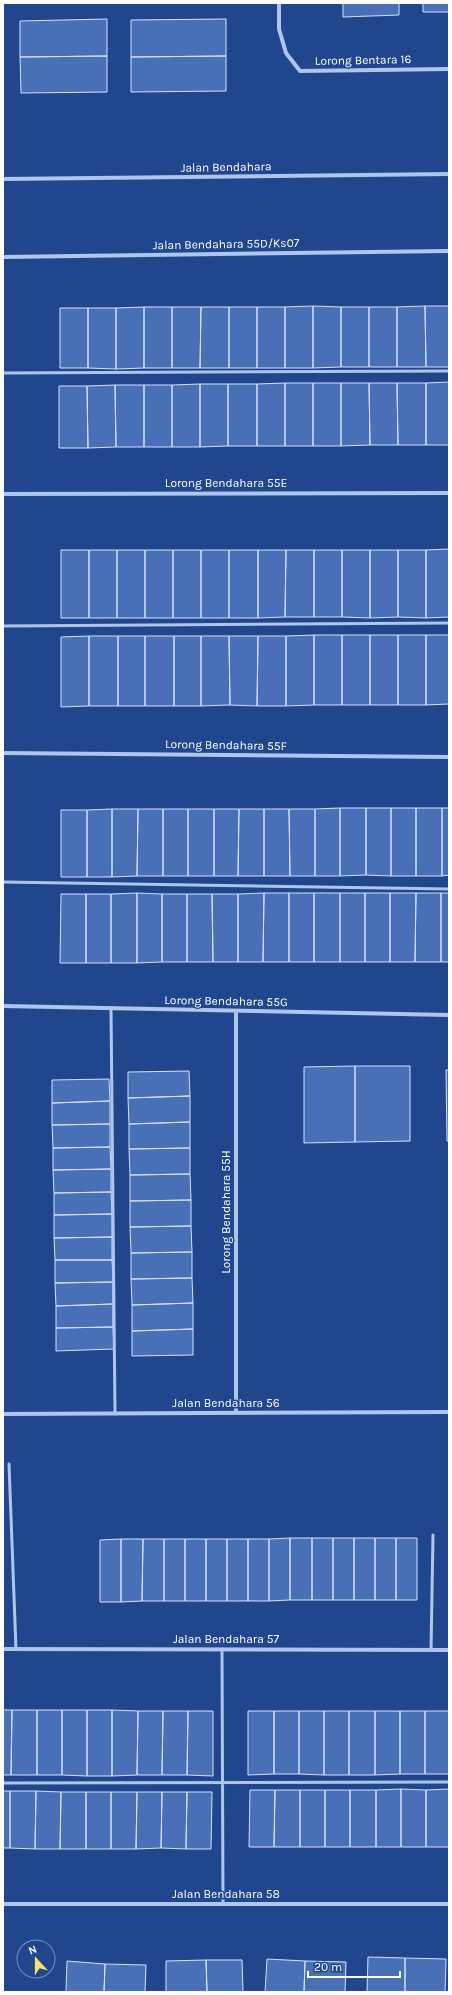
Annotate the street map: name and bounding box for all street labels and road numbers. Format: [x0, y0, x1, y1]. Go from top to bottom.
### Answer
street label: Lorong Bentara 16 [315, 52, 412, 68]
street label: Jalan Bendahara [180, 159, 272, 175]
street label: Jalan Bendahara 55D/Ks07 [153, 236, 300, 252]
street label: Lorong Bendahara 55E [165, 476, 287, 490]
street label: Lorong Bendahara 55F [165, 737, 287, 753]
street label: Lorong Bendahara 55G [164, 993, 288, 1009]
street label: Lorong Bendahara 55H [219, 1150, 233, 1274]
street label: Jalan Bendahara 56 [172, 1396, 280, 1410]
street label: Jalan Bendahara 57 [173, 1632, 279, 1646]
street label: Jalan Bendahara 58 [172, 1887, 280, 1901]

